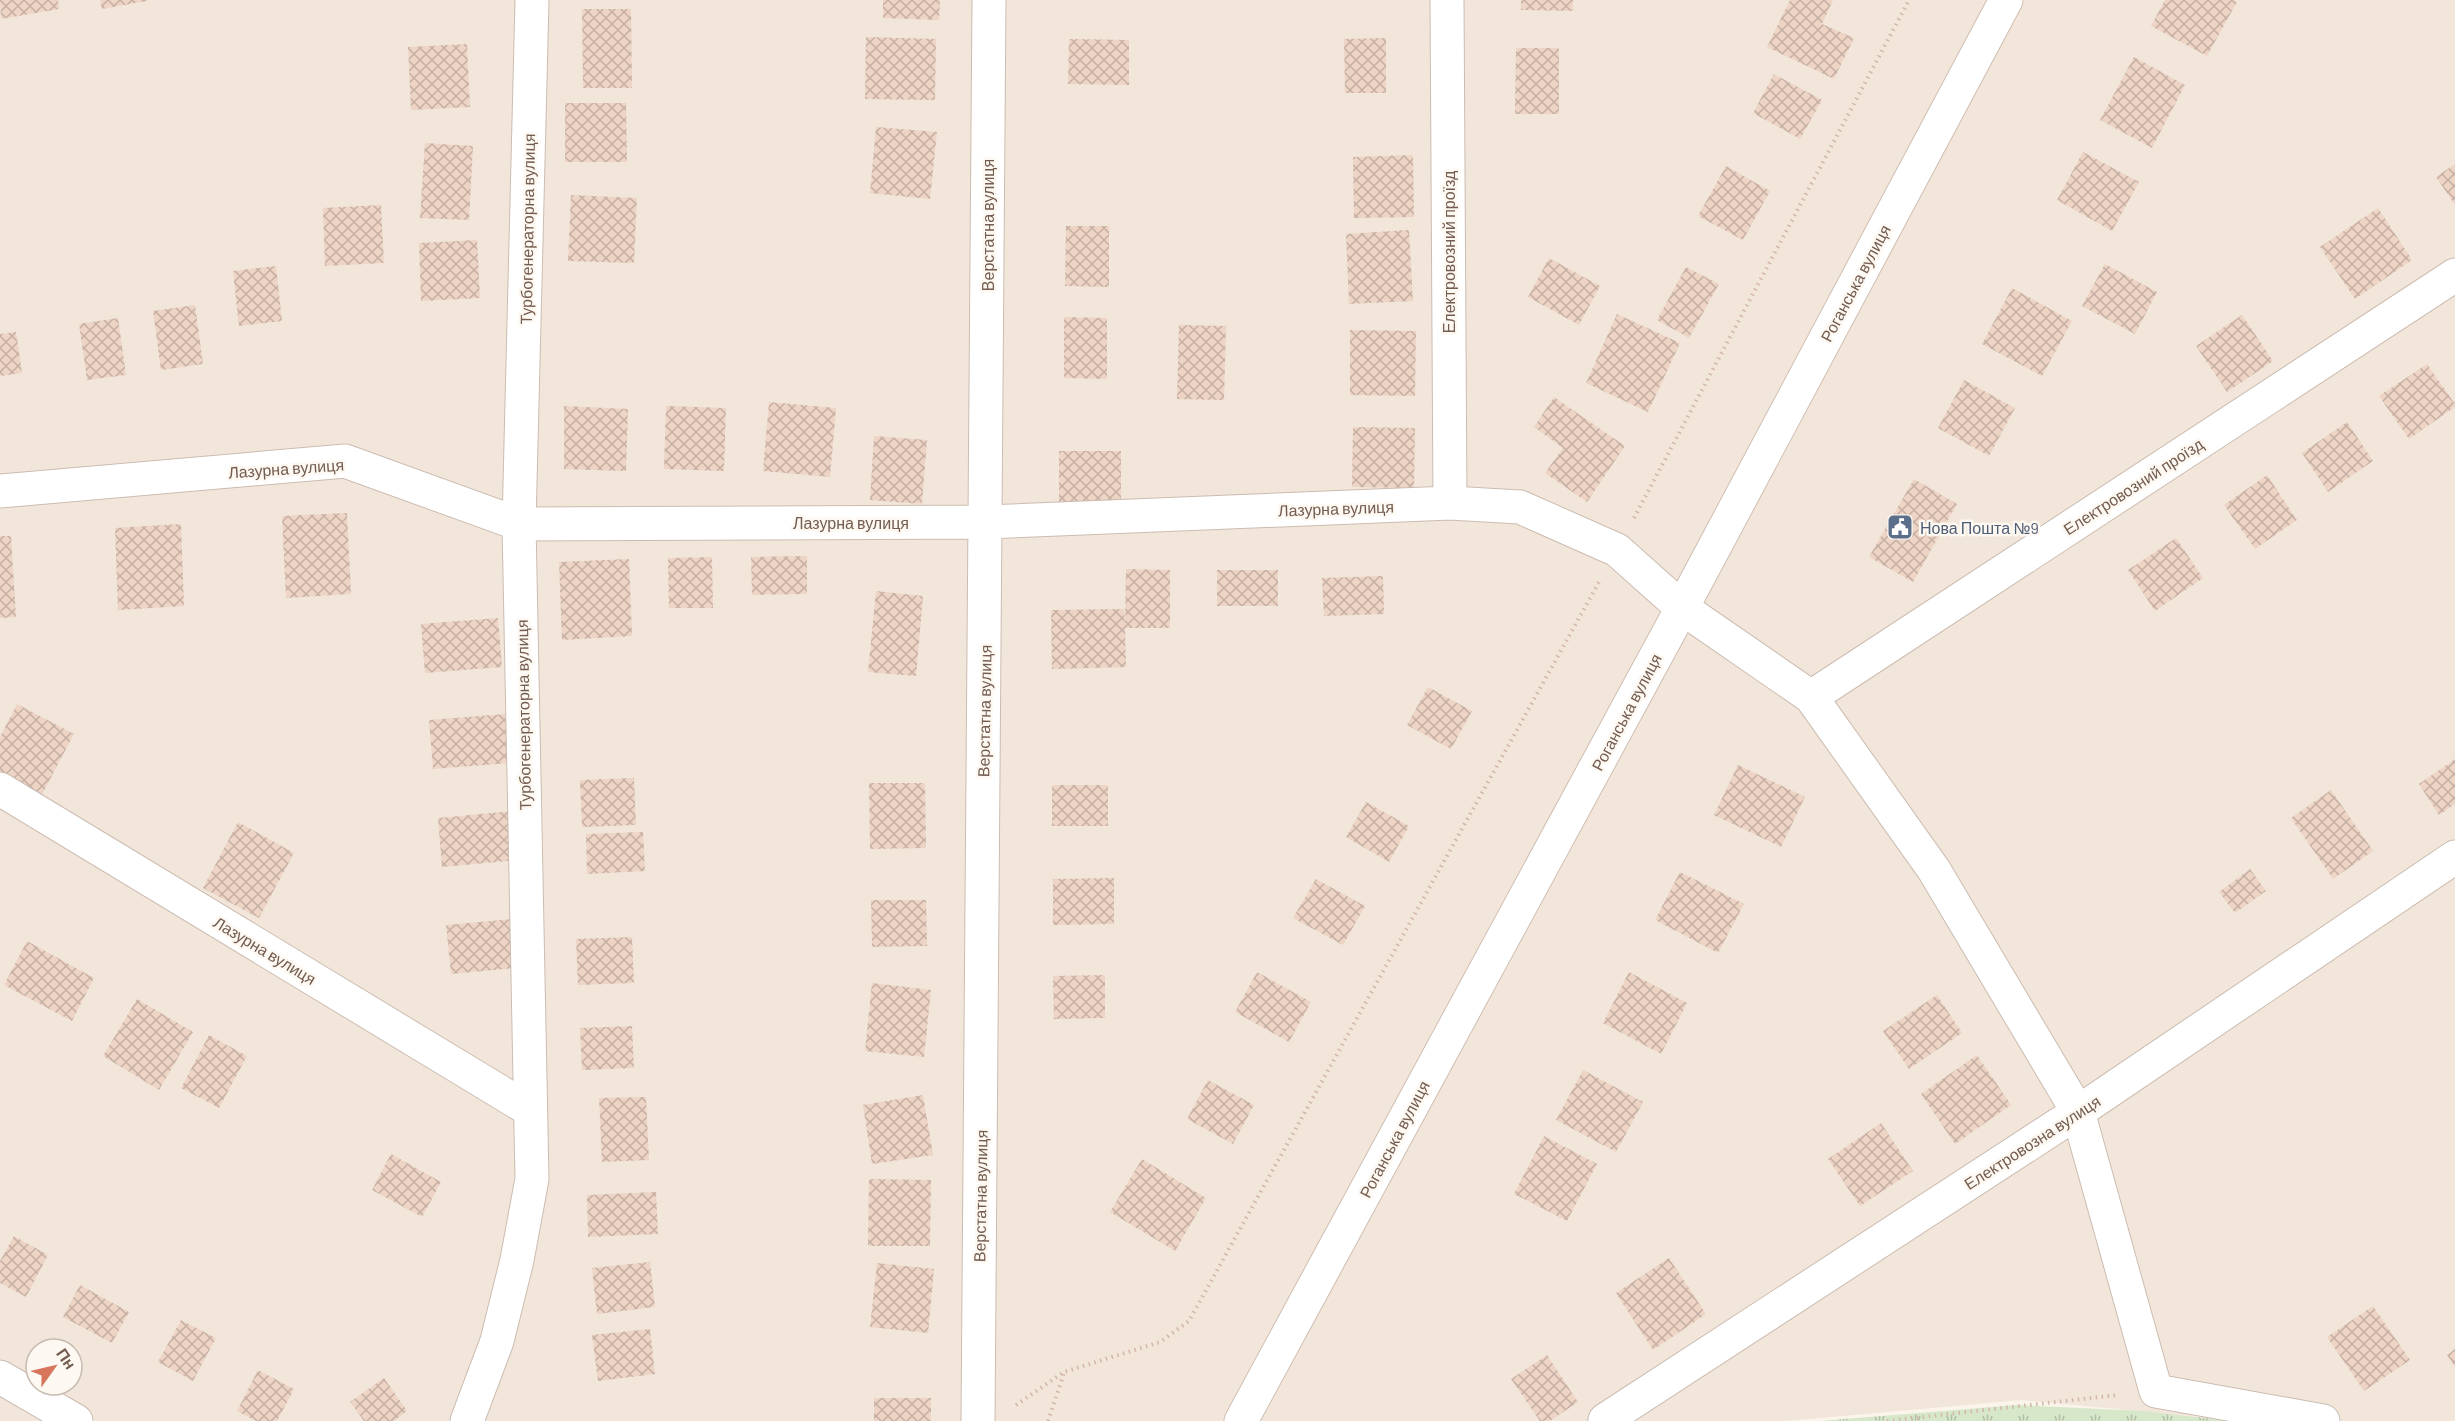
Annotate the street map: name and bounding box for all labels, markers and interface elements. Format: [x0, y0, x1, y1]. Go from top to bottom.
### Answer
street label: Турбогенераторна вулиця [516, 133, 538, 325]
street label: Верстатна вулиця [978, 159, 997, 291]
street label: Електровозний проїзд [1439, 170, 1458, 333]
street label: Роганська вулиця [1816, 221, 1894, 345]
street label: Електровозний проїзд [2060, 433, 2207, 538]
street label: Лазурна вулиця [228, 454, 344, 482]
street label: Лазурна вулиця [1278, 496, 1394, 520]
public building icon: Нова Пошта №9 [1885, 512, 1915, 542]
street label: Лазурна вулиця [793, 513, 909, 532]
place label: Нова Пошта №9 [1920, 518, 2039, 537]
street label: Турбогенераторна вулиця [512, 619, 534, 811]
street label: Верстатна вулиця [973, 645, 995, 777]
street label: Роганська вулиця [1587, 650, 1665, 774]
street label: Лазурна вулиця [210, 912, 320, 988]
street label: Роганська вулиця [1355, 1077, 1433, 1201]
street label: Електровозна вулиця [1960, 1091, 2104, 1193]
street label: Верстатна вулиця [969, 1130, 991, 1262]
north arrow [24, 1337, 84, 1397]
text: Пн [53, 1344, 81, 1372]

